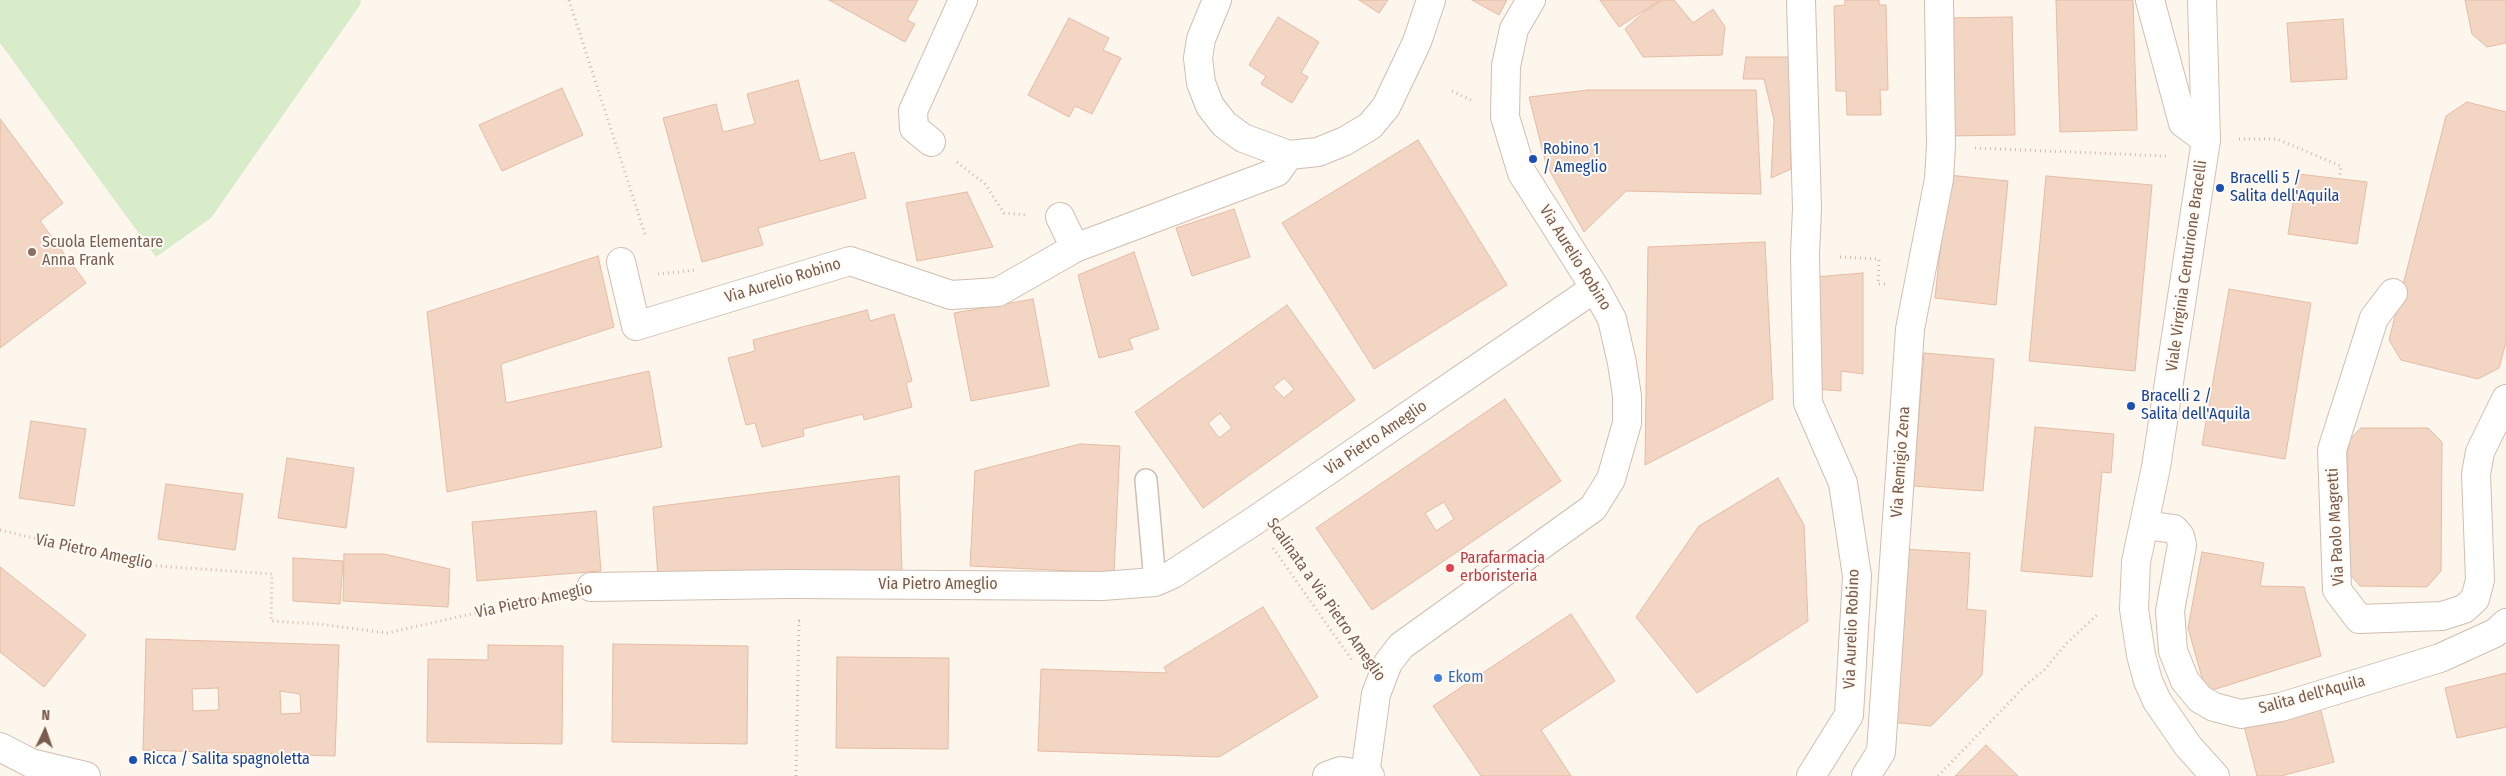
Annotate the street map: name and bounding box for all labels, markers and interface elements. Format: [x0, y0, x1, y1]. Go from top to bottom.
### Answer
place label: Robino 1 / Ameglio [1543, 140, 1607, 178]
marker: Robino 1 / Ameglio [1527, 153, 1539, 165]
street label: Viale Virginia Centurione Bracelli [2163, 159, 2211, 373]
place label: Bracelli 5 / Salita dell'Aquila [2230, 169, 2339, 207]
marker: Bracelli 5 / Salita dell'Aquila [2214, 182, 2226, 194]
street label: Via Aurelio Robino [1535, 202, 1615, 314]
place label: Scuola Elementare Anna Frank [42, 233, 163, 271]
marker: Scuola Elementare Anna Frank [26, 246, 38, 258]
street label: Via Aurelio Robino [723, 254, 843, 308]
place label: Bracelli 2 / Salita dell'Aquila [2141, 387, 2250, 425]
street label: Via Pietro Ameglio [1321, 397, 1431, 479]
marker: Bracelli 2 / Salita dell'Aquila [2125, 400, 2137, 412]
street label: Via Remigio Zena [1888, 406, 1914, 518]
street label: Via Paolo Magretti [2323, 468, 2349, 586]
street label: Scalinata a Via Pietro Ameglio [1262, 515, 1390, 685]
street label: Via Pietro Ameglio [34, 530, 154, 574]
place label: Parafarmacia erboristeria [1460, 549, 1545, 587]
marker: Parafarmacia erboristeria [1444, 562, 1456, 574]
street label: Via Aurelio Robino [1840, 569, 1864, 689]
street label: Via Pietro Ameglio [878, 575, 998, 595]
street label: Via Pietro Ameglio [474, 579, 594, 623]
place label: Ekom [1448, 668, 1484, 688]
marker: Ekom [1432, 672, 1444, 684]
street label: Salita dell'Aquila [2257, 672, 2367, 718]
north arrow [20, 706, 70, 756]
text: N [41, 707, 50, 724]
place label: Ricca / Salita spagnoletta [143, 750, 310, 770]
marker: Ricca / Salita spagnoletta [127, 754, 139, 766]

